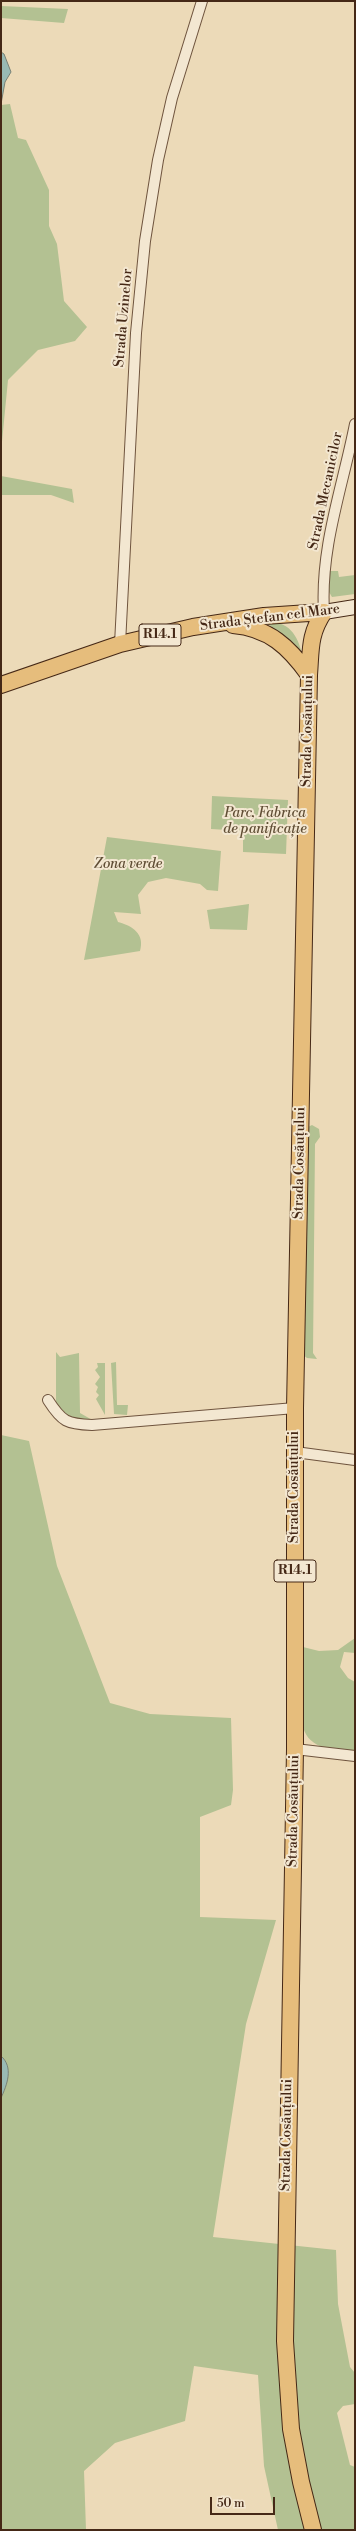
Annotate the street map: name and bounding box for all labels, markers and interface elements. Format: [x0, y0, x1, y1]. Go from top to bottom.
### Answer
street label: Strada Uzinelor [111, 268, 137, 368]
street label: Strada Mecanicilor [305, 430, 347, 552]
street label: Strada Ștefan cel Mare [199, 601, 341, 635]
road number: R14.1 [139, 624, 181, 646]
street label: Strada Cosăuțului [299, 675, 317, 787]
park label: Parc, Fabrica de panificație [223, 806, 307, 838]
park label: Zona verde [94, 857, 162, 873]
street label: Strada Cosăuțului [291, 1107, 309, 1219]
street label: Strada Cosăuțului [287, 1431, 303, 1543]
road number: R14.1 [274, 1560, 316, 1582]
street label: Strada Cosăuțului [285, 1755, 303, 1867]
street label: Strada Cosăuțului [278, 2079, 296, 2191]
scale bar [212, 2489, 277, 2515]
text: 50 m [217, 2496, 245, 2511]

